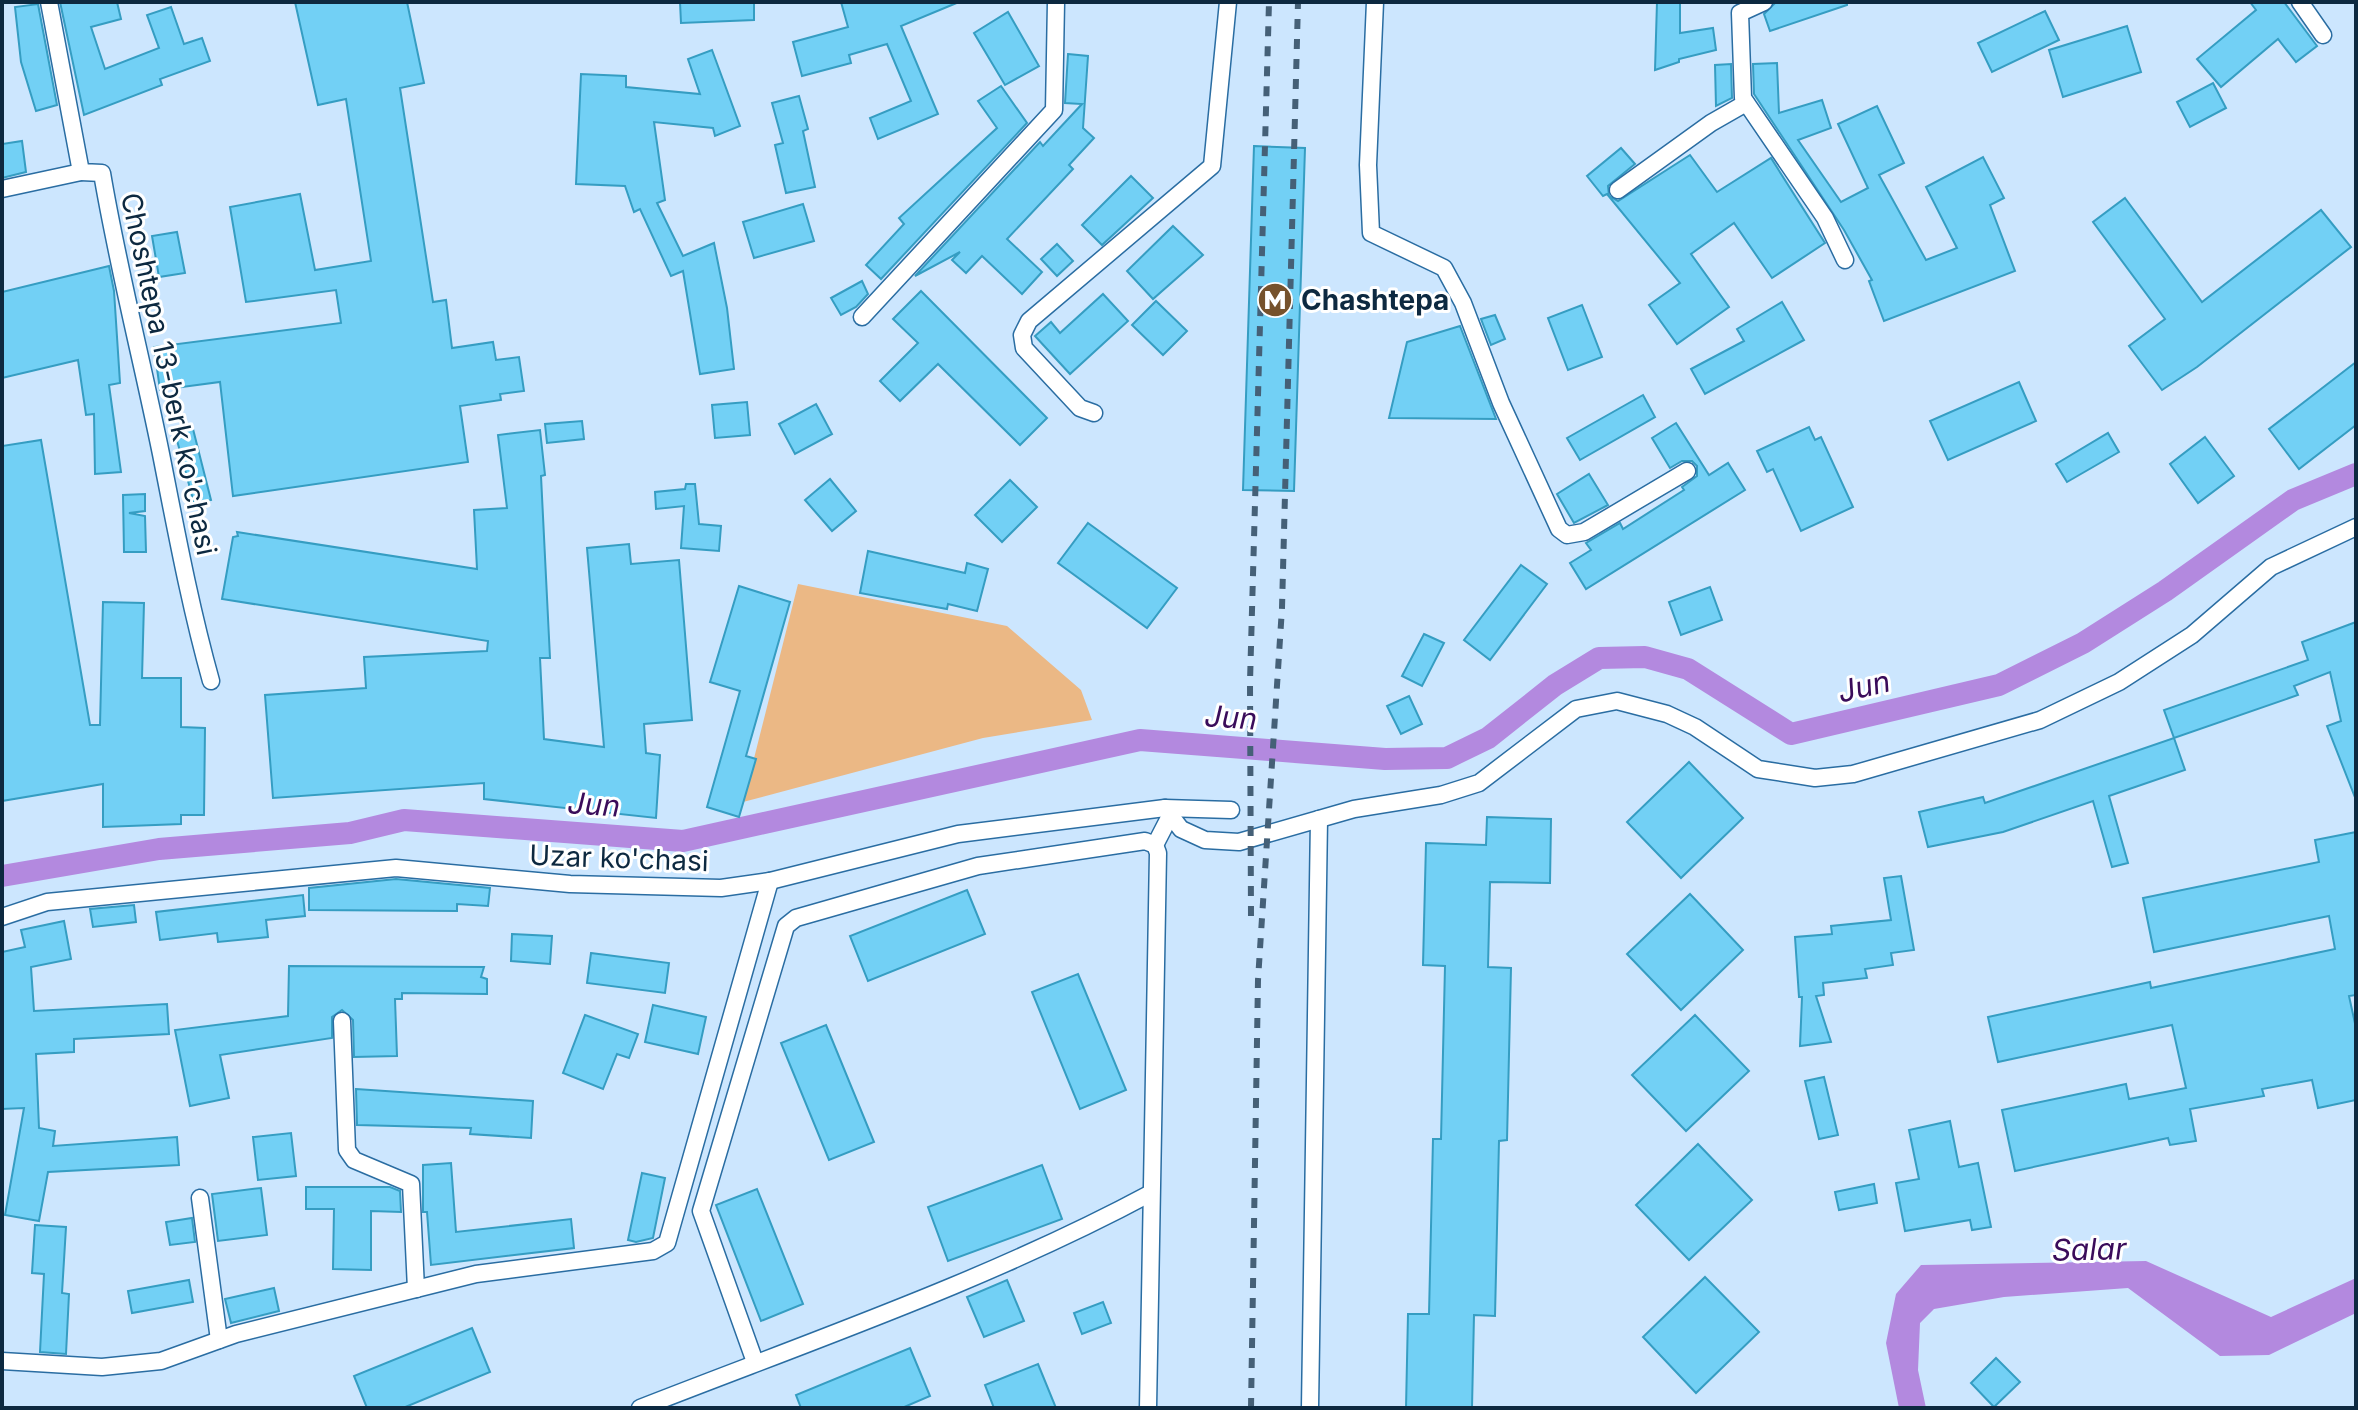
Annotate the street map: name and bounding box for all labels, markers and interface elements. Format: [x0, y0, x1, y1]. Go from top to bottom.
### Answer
street label: Choshtepa 13-berk ko'chasi [114, 190, 224, 558]
metro station icon: Chashtepa [1256, 281, 1294, 319]
place label: Chashtepa [1301, 283, 1449, 317]
water label: Jun [1834, 663, 1894, 709]
water label: Jun [1203, 697, 1259, 737]
water label: Jun [566, 784, 622, 824]
street label: Uzar ko'chasi [529, 838, 709, 878]
water label: Salar [2051, 1230, 2127, 1268]

